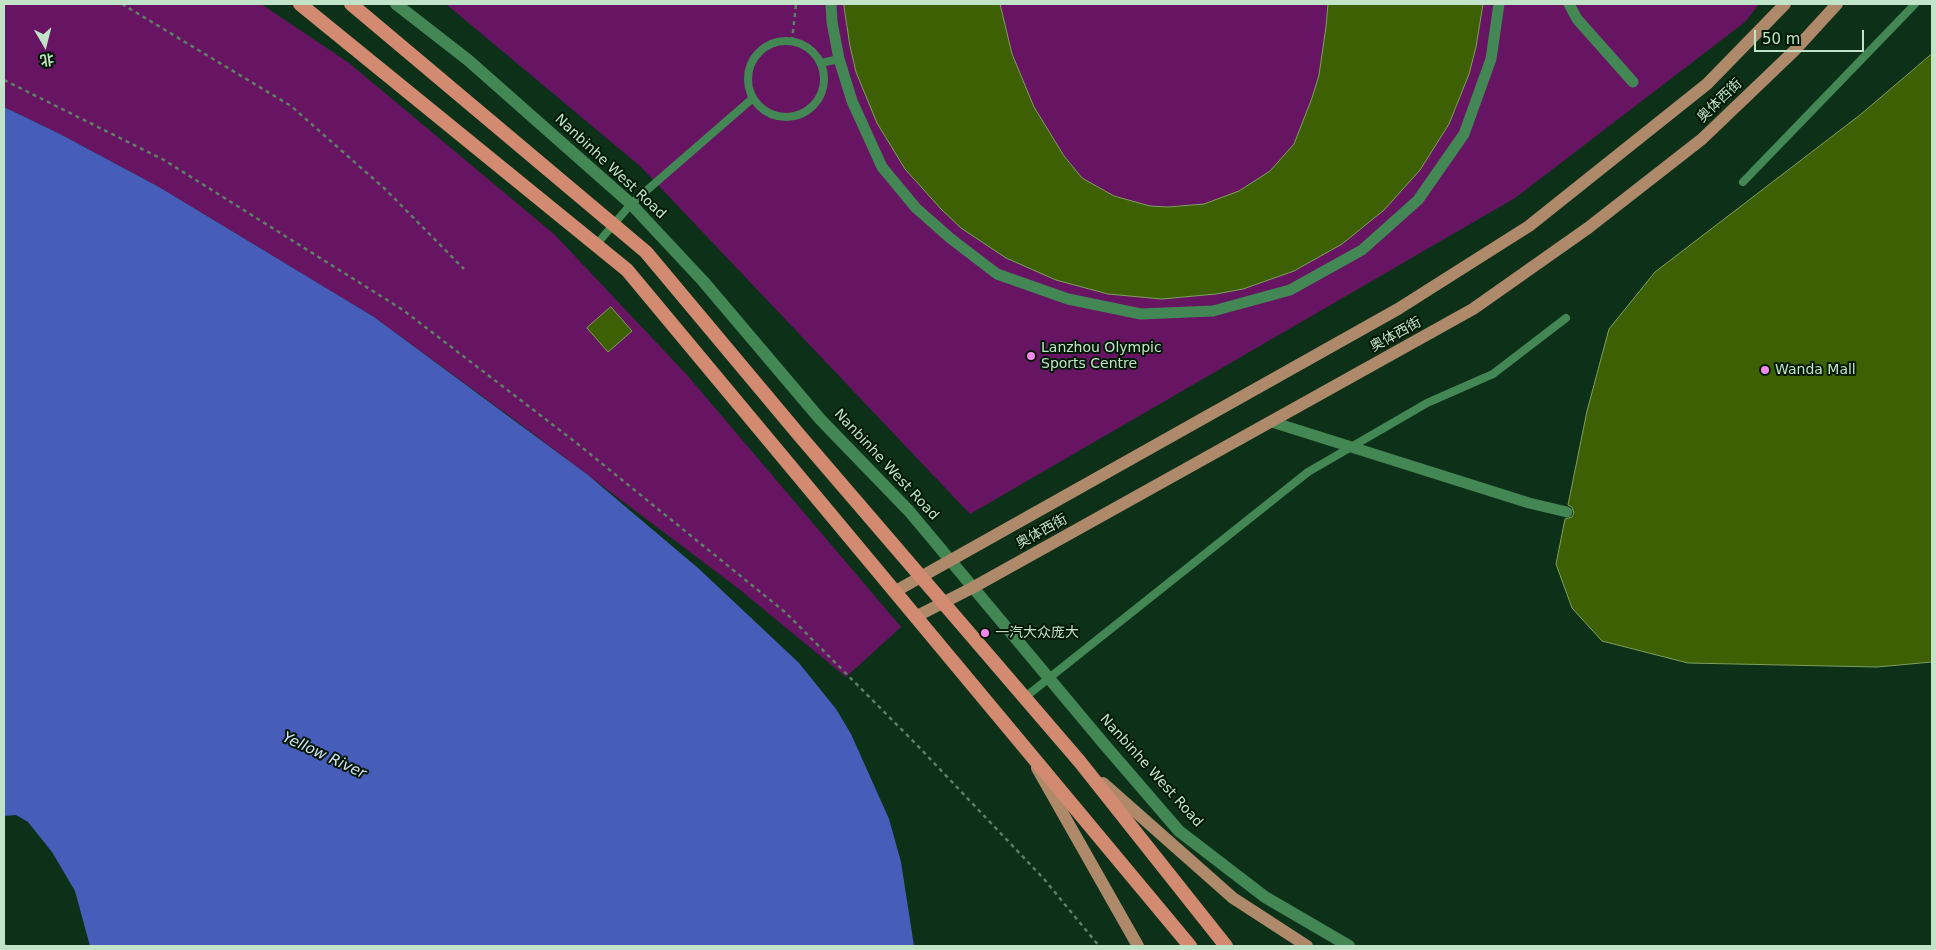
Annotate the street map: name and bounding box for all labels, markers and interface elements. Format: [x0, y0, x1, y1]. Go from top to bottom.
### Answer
north arrow [20, 20, 70, 70]
scale bar [1756, 20, 1866, 52]
text: 50 m [1762, 30, 1800, 48]
text: 北 [39, 51, 55, 69]
street label: 奥体西街 [1694, 76, 1746, 126]
street label: Nanbinhe West Road [551, 111, 669, 223]
street label: 奥体西街 [1367, 314, 1425, 356]
place label: Lanzhou Olympic Sports Centre [1041, 340, 1162, 372]
marker: Lanzhou Olympic Sports Centre [1025, 350, 1037, 362]
place label: Wanda Mall [1775, 362, 1856, 378]
marker: Wanda Mall [1759, 364, 1771, 376]
street label: Nanbinhe West Road [830, 406, 942, 524]
street label: 奥体西街 [1013, 511, 1071, 553]
place label: 一汽大众庞大 [995, 625, 1079, 641]
marker: 一汽大众庞大 [979, 627, 991, 639]
street label: Nanbinhe West Road [1096, 711, 1206, 831]
water label: Yellow River [279, 729, 369, 783]

